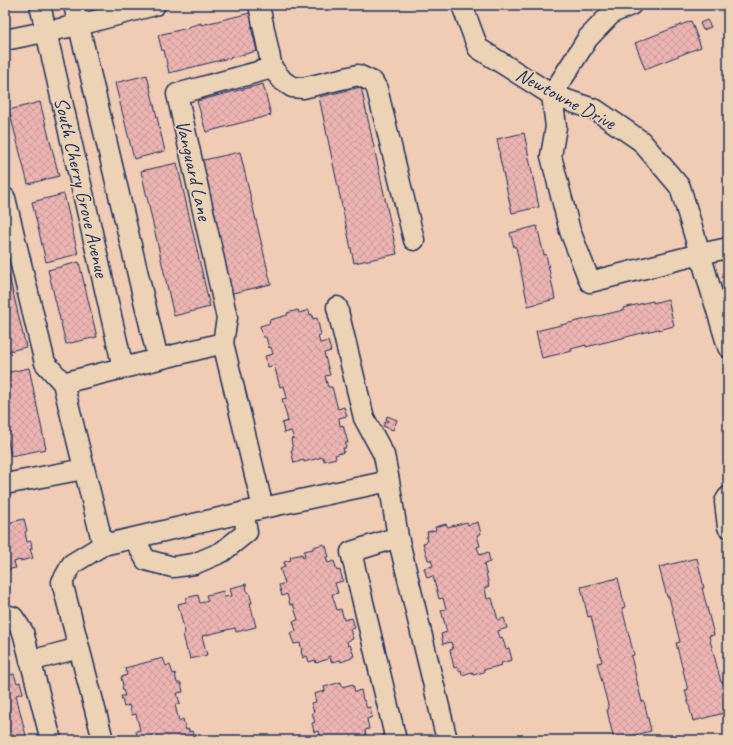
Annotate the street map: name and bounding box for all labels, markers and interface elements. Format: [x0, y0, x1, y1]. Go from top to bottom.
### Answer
street label: Newtowne Drive [512, 62, 621, 136]
street label: South Cherry Grove Avenue [49, 95, 115, 281]
street label: Vanguard Lane [170, 118, 217, 224]

